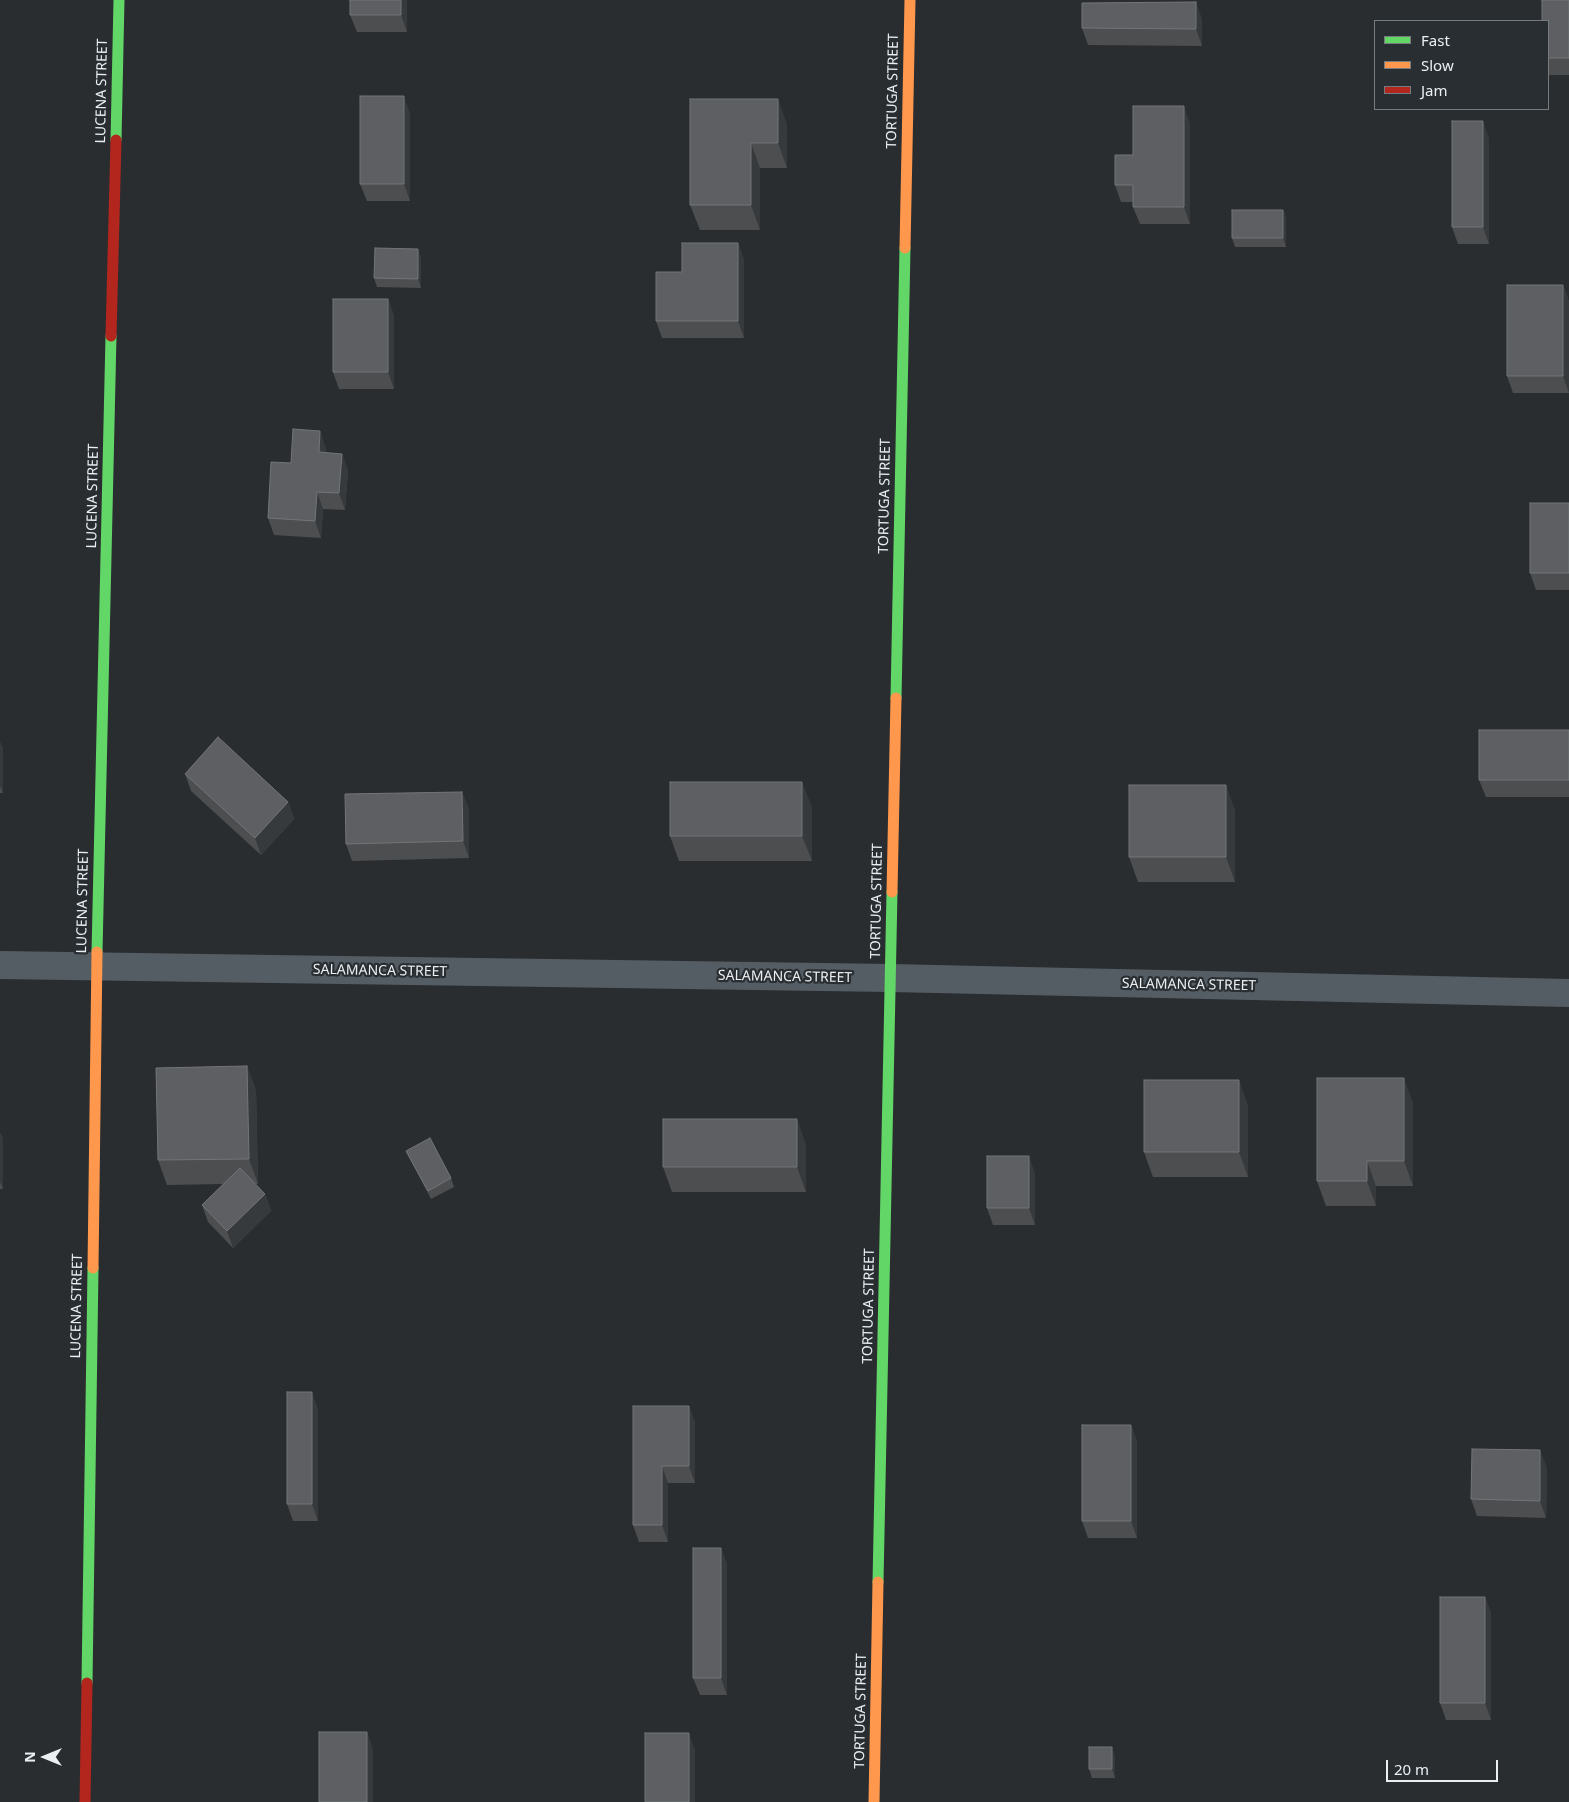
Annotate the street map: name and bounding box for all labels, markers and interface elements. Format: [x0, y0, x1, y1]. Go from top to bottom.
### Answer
legend [1374, 20, 1549, 110]
text: Fast [1421, 30, 1450, 50]
street label: TORTUGA STREET [884, 33, 902, 149]
street label: LUCENA STREET [93, 38, 111, 144]
text: Slow [1421, 55, 1454, 75]
text: Jam [1421, 80, 1448, 100]
street label: TORTUGA STREET [876, 438, 894, 554]
street label: LUCENA STREET [84, 443, 102, 549]
street label: TORTUGA STREET [868, 843, 886, 959]
street label: LUCENA STREET [74, 848, 92, 954]
street label: SALAMANCA STREET [313, 961, 447, 981]
street label: SALAMANCA STREET [718, 967, 852, 987]
street label: SALAMANCA STREET [1122, 975, 1256, 995]
street label: TORTUGA STREET [860, 1248, 878, 1364]
street label: LUCENA STREET [68, 1253, 86, 1359]
street label: TORTUGA STREET [852, 1653, 870, 1769]
north arrow [20, 1732, 70, 1782]
scale bar [1389, 1750, 1502, 1782]
text: N [20, 1751, 39, 1763]
text: 20 m [1394, 1759, 1429, 1779]

